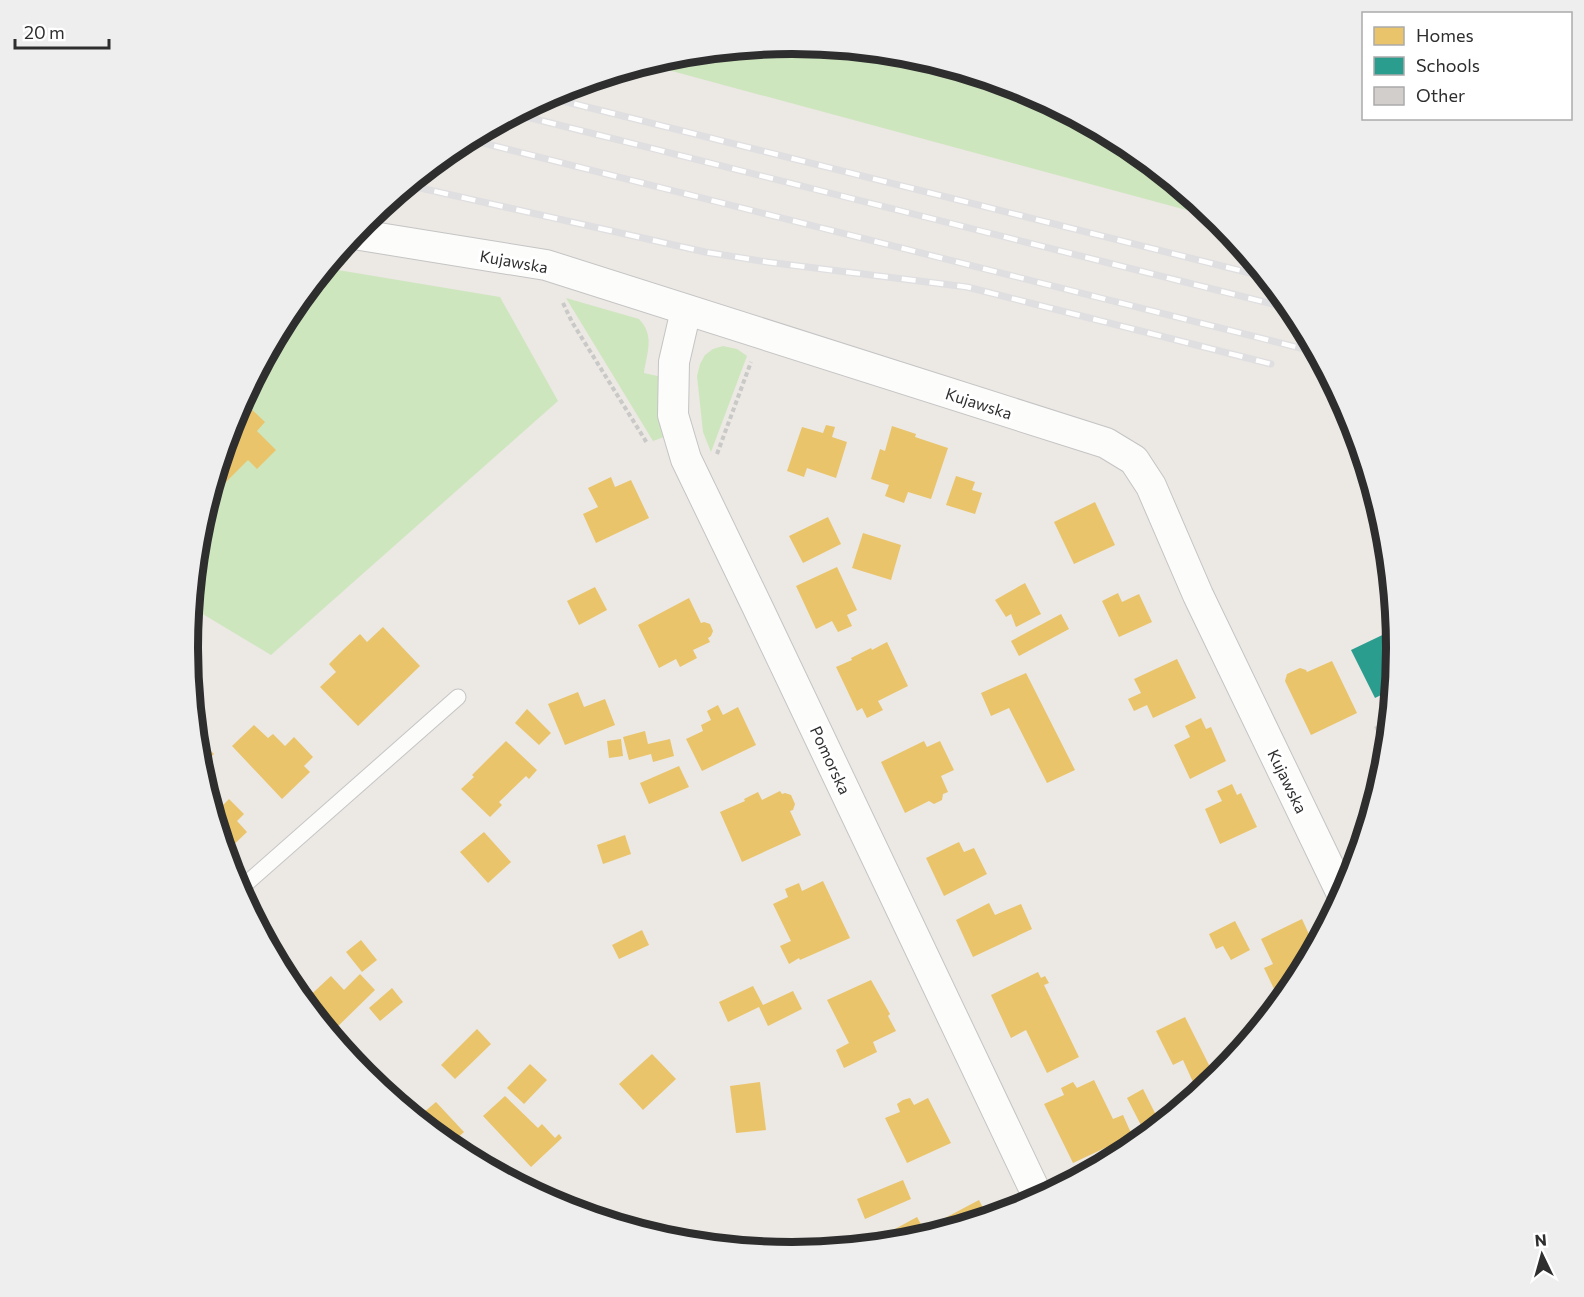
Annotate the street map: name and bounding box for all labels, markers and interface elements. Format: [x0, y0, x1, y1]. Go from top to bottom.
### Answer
scale bar [15, 12, 110, 50]
legend [1362, 12, 1572, 120]
text: 20 m [24, 21, 65, 43]
text: Homes [1416, 24, 1474, 46]
text: Schools [1416, 54, 1480, 76]
text: Other [1416, 84, 1465, 106]
street label: Kujawska [478, 246, 550, 276]
street label: Kujawska [943, 383, 1015, 423]
street label: Pomorska [807, 723, 855, 797]
street label: Kujawska [1264, 746, 1312, 816]
north arrow [1512, 1225, 1572, 1285]
text: N [1534, 1230, 1547, 1250]

